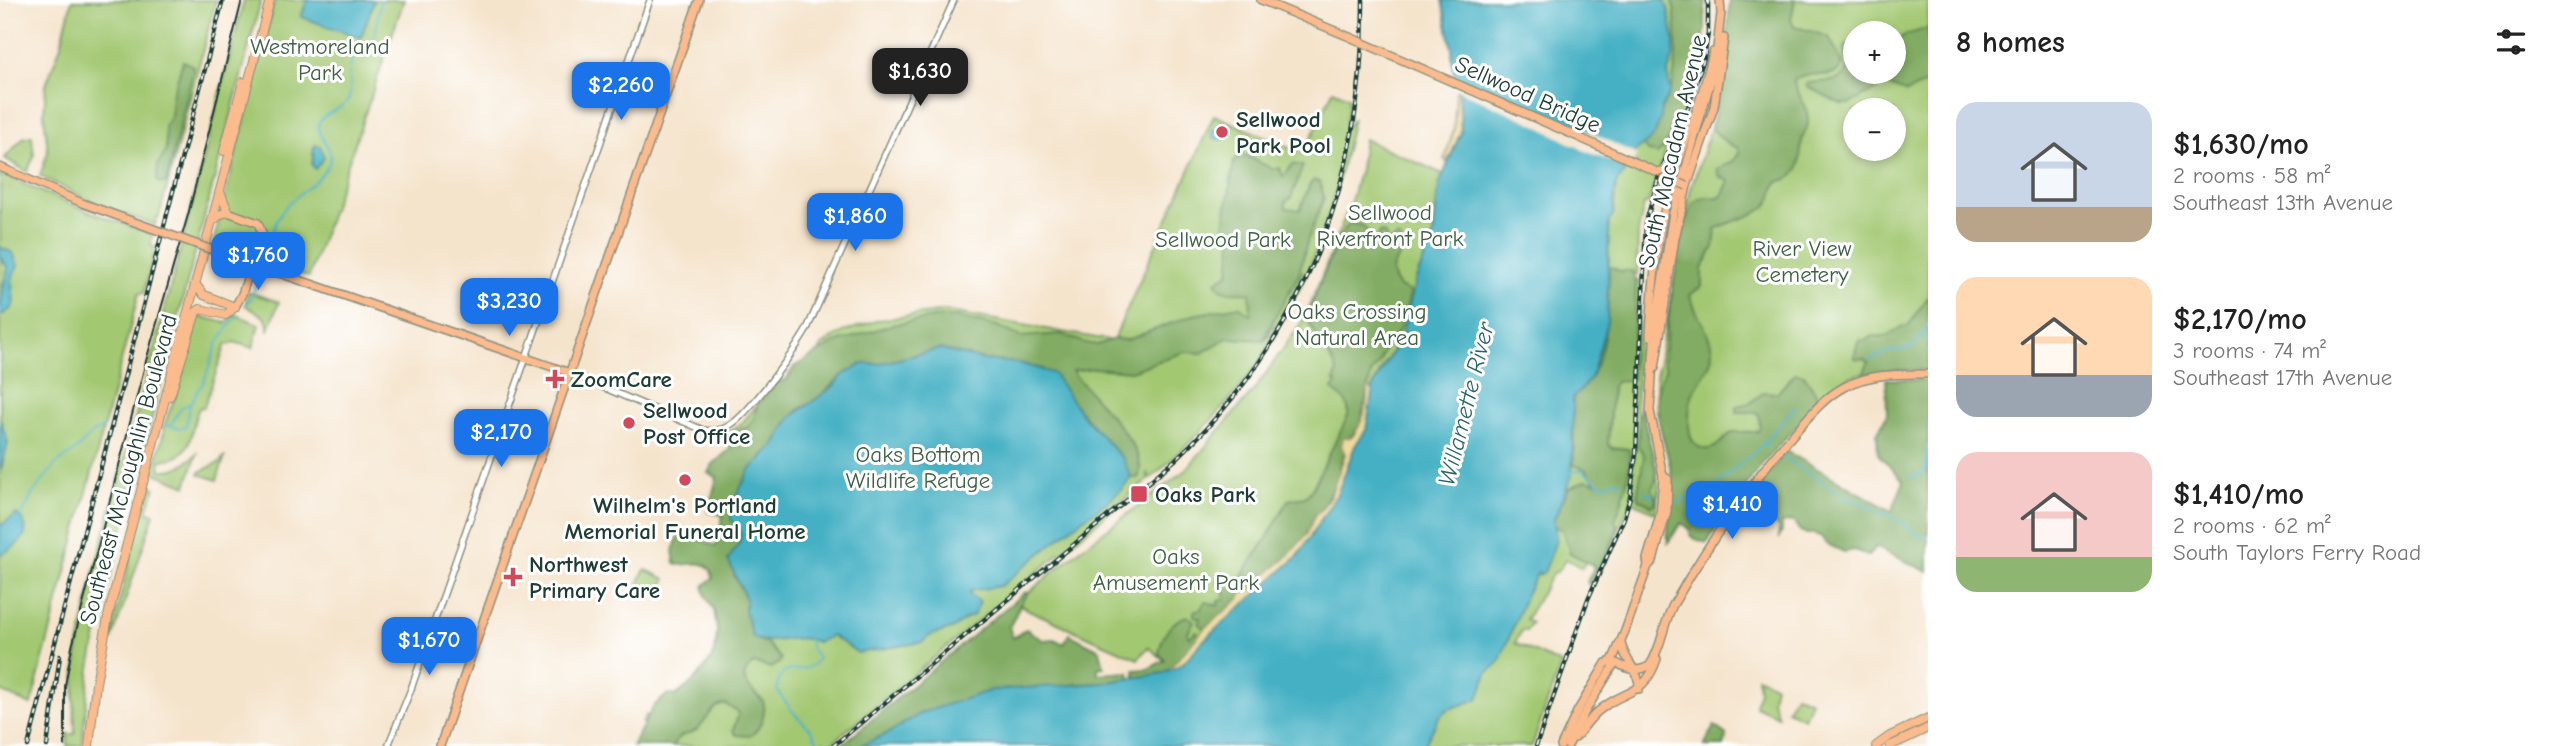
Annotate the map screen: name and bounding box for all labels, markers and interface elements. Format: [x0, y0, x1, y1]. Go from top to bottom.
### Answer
map controls [1843, 21, 1906, 161]
button: + [1843, 21, 1906, 84]
icon: filters [2492, 23, 2530, 61]
text: 8 homes [1956, 25, 2065, 60]
street label: South Macadam Avenue [1633, 32, 1712, 270]
park label: Westmoreland Park [250, 33, 390, 86]
pin: $1,630 [863, 48, 977, 108]
street label: Sellwood Bridge [1451, 50, 1605, 139]
text: $1,630 [888, 57, 952, 84]
pin: $2,260 [564, 62, 678, 122]
text: $2,260 [588, 71, 654, 98]
button: − [1843, 98, 1906, 161]
place label: Sellwood Park Pool [1236, 106, 1331, 159]
marker: Sellwood Park Pool [1214, 124, 1230, 140]
text: $1,630/mo [2173, 127, 2309, 162]
icon: home [2012, 130, 2096, 214]
text: 2 rooms · 58 m² [2173, 162, 2331, 189]
text: Southeast 13th Avenue [2173, 189, 2393, 216]
pin: $1,860 [798, 194, 912, 253]
park label: Sellwood Riverfront Park [1316, 199, 1464, 252]
text: $1,860 [823, 202, 887, 229]
park label: Sellwood Park [1155, 226, 1291, 253]
pin: $1,760 [201, 232, 315, 292]
park label: River View Cemetery [1752, 235, 1852, 288]
text: $1,760 [227, 241, 289, 268]
pin: $3,230 [452, 278, 566, 338]
text: $3,230 [476, 287, 542, 314]
park label: Oaks Crossing Natural Area [1287, 298, 1427, 351]
text: $2,170/mo [2173, 302, 2307, 337]
icon: home [2012, 305, 2096, 389]
street label: Southeast McLoughlin Boulevard [74, 311, 183, 627]
water label: Willamette River [1432, 318, 1500, 489]
text: 3 rooms · 74 m² [2173, 337, 2326, 364]
text: Southeast 17th Avenue [2173, 364, 2392, 391]
place label: ZoomCare [571, 366, 672, 393]
marker: ZoomCare [545, 369, 565, 389]
place label: Sellwood Post Office [643, 397, 750, 450]
pin: $2,170 [444, 410, 558, 469]
marker: Sellwood Post Office [621, 415, 637, 431]
text: $2,170 [470, 418, 532, 445]
park label: Oaks Bottom Wildlife Refuge [846, 441, 990, 494]
marker: Wilhelm's Portland Memorial Funeral Home [677, 472, 693, 488]
text: $1,410/mo [2173, 477, 2304, 512]
icon: home [2012, 480, 2096, 564]
place label: Oaks Park [1155, 481, 1255, 508]
pin: $1,410 [1675, 482, 1789, 541]
marker: Oaks Park [1129, 484, 1149, 504]
text: $1,410 [1702, 490, 1762, 517]
place label: Wilhelm's Portland Memorial Funeral Home [564, 492, 806, 545]
text: 2 rooms · 62 m² [2173, 512, 2331, 539]
text: South Taylors Ferry Road [2173, 539, 2421, 566]
park label: Oaks Amusement Park [1093, 543, 1259, 596]
place label: Northwest Primary Care [529, 551, 660, 604]
marker: Northwest Primary Care [503, 567, 523, 587]
pin: $1,670 [372, 618, 486, 677]
text: $1,670 [398, 626, 460, 653]

